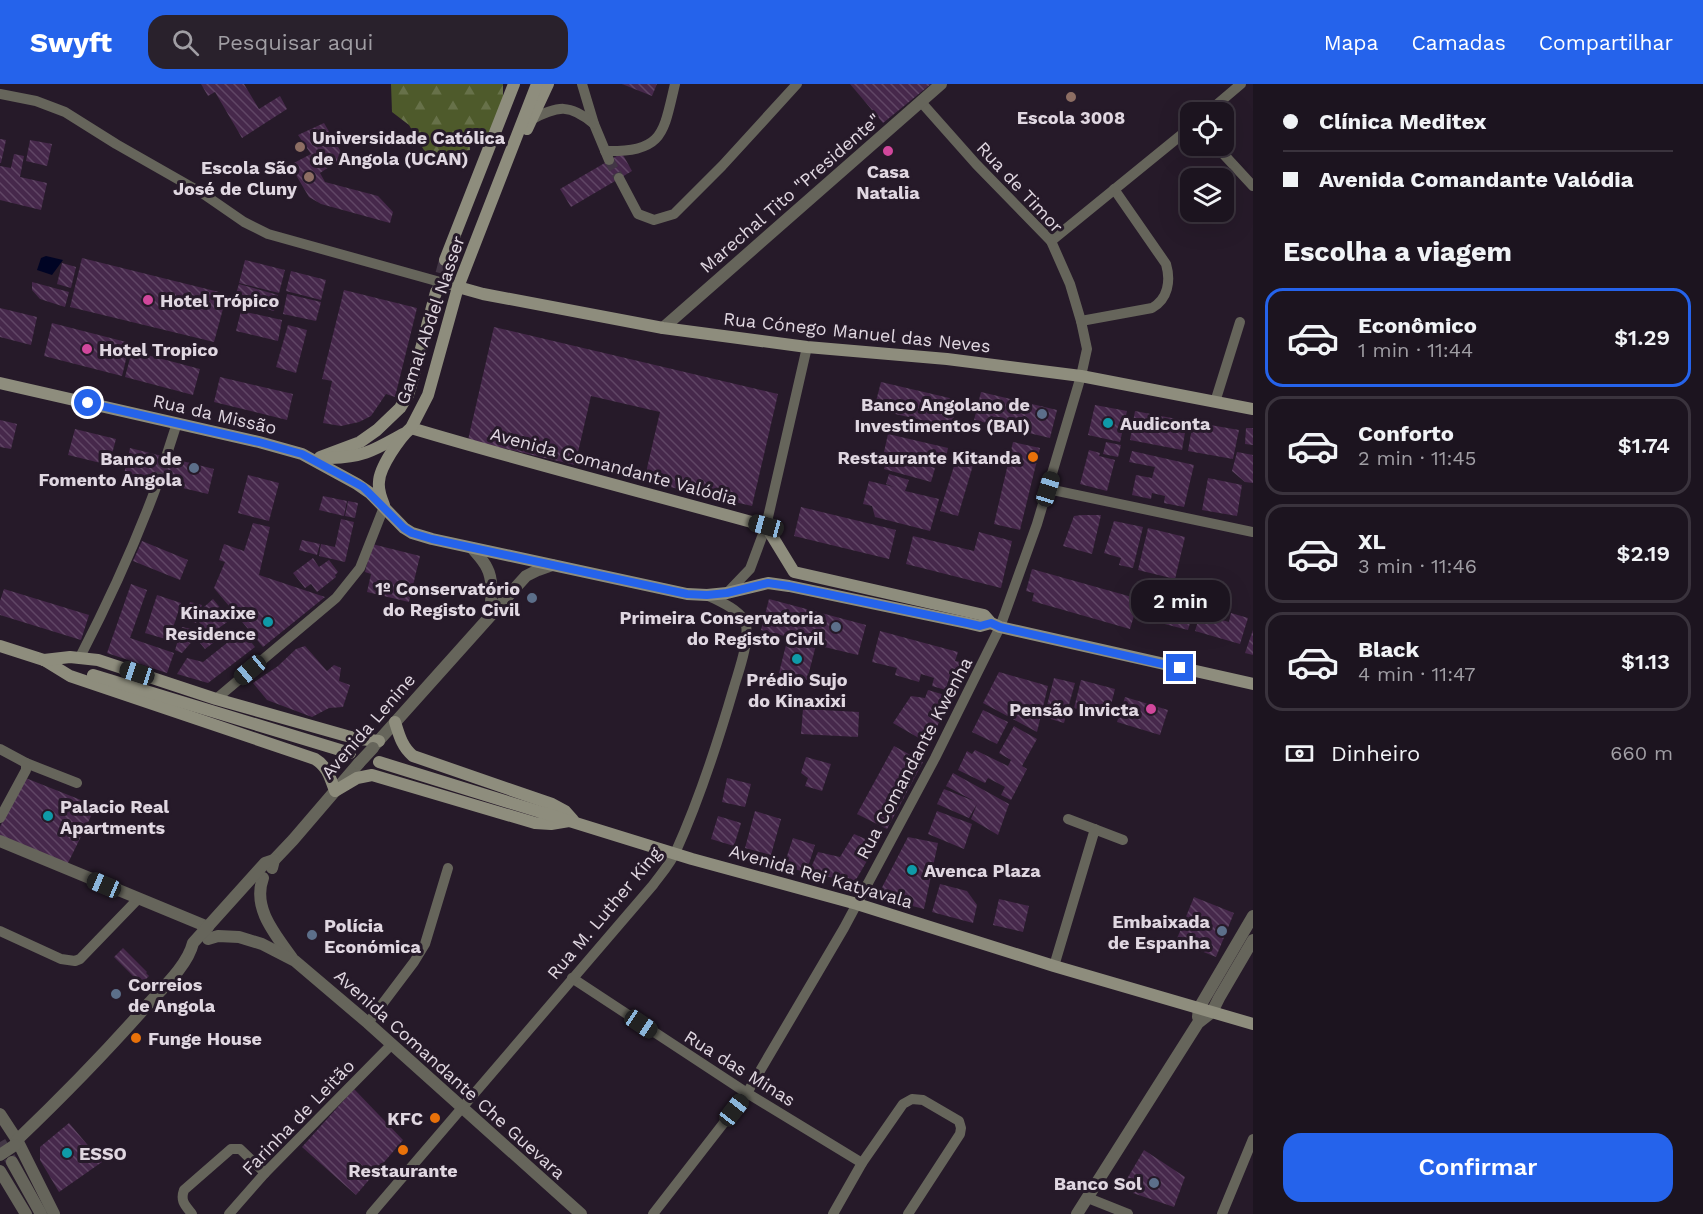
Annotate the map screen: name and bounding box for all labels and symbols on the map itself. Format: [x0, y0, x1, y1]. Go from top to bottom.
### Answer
marker: Escola 3008 [1064, 90, 1078, 104]
place label: Escola 3008 [1017, 107, 1125, 128]
street label: Marechal Tito "Presidente" [695, 109, 885, 277]
place label: Universidade Católica de Angola (UCAN) [312, 127, 506, 169]
street label: Rua de Timor [972, 137, 1068, 237]
marker: Universidade Católica de Angola (UCAN) [293, 140, 307, 154]
marker: Casa Natalia [881, 144, 895, 158]
place label: Escola São José de Cluny [173, 157, 298, 199]
place label: Casa Natalia [856, 161, 920, 203]
marker: Escola São José de Cluny [302, 170, 316, 184]
street label: Gamal Abdel Nasser [391, 233, 469, 407]
place label: Hotel Trópico [160, 290, 280, 311]
marker: Hotel Trópico [141, 293, 155, 307]
street label: Rua Cónego Manuel das Neves [722, 308, 992, 356]
place label: Hotel Tropico [99, 339, 219, 360]
marker: Hotel Tropico [80, 342, 94, 356]
route start [74, 389, 101, 416]
street label: Rua da Missão [151, 390, 279, 438]
place label: Banco Angolano de Investimentos (BAI) [854, 394, 1030, 436]
marker: Banco Angolano de Investimentos (BAI) [1035, 407, 1049, 421]
place label: Audiconta [1120, 413, 1211, 434]
marker: Audiconta [1101, 416, 1115, 430]
street label: Avenida Comandante Valódia [488, 423, 740, 509]
place label: Restaurante Kitanda [837, 447, 1022, 468]
place label: Banco de Fomento Angola [39, 448, 183, 490]
marker: Restaurante Kitanda [1026, 450, 1040, 464]
marker: Banco de Fomento Angola [187, 461, 201, 475]
car [1034, 469, 1062, 509]
car [746, 513, 786, 539]
place label: 1º Conservatório do Registo Civil [375, 578, 520, 620]
callout: 2 min [1130, 581, 1230, 623]
marker: 1º Conservatório do Registo Civil [525, 591, 539, 605]
place label: Kinaxixe Residence [165, 602, 256, 644]
place label: Primeira Conservatoria do Registo Civil [619, 607, 825, 649]
marker: Kinaxixe Residence [261, 615, 275, 629]
marker: Primeira Conservatoria do Registo Civil [829, 620, 843, 634]
car [230, 652, 270, 688]
marker: Prédio Sujo do Kinaxixi [790, 652, 804, 666]
street label: Rua Comandante Kwenha [852, 653, 976, 863]
route end [1166, 654, 1193, 681]
car [117, 659, 157, 687]
street label: Avenida Lenine [317, 669, 419, 783]
place label: Prédio Sujo do Kinaxixi [746, 669, 848, 711]
place label: Pensão Invicta [1009, 699, 1140, 720]
marker: Pensão Invicta [1144, 702, 1158, 716]
place label: Palacio Real Apartments [60, 796, 169, 838]
marker: Palacio Real Apartments [41, 809, 55, 823]
street label: Avenida Rei Katyavala [727, 840, 915, 912]
street label: Rua M. Luther King [543, 842, 666, 983]
place label: Avenca Plaza [924, 860, 1041, 881]
marker: Avenca Plaza [905, 863, 919, 877]
car [84, 870, 124, 900]
place label: Embaixada de Espanha [1108, 911, 1211, 953]
place label: Polícia Económica [324, 915, 422, 957]
marker: Embaixada de Espanha [1215, 924, 1229, 938]
marker: Polícia Económica [305, 928, 319, 942]
street label: Avenida Comandante Che Guevara [330, 965, 570, 1183]
place label: Correios de Angola [128, 974, 216, 1016]
marker: Correios de Angola [109, 987, 123, 1001]
car [621, 1006, 661, 1042]
street label: Rua das Minas [681, 1025, 799, 1111]
place label: Funge House [148, 1028, 262, 1049]
marker: Funge House [129, 1031, 143, 1045]
street label: Farinha de Leitão [237, 1055, 359, 1179]
car [716, 1090, 752, 1130]
place label: KFC [387, 1108, 423, 1129]
marker: KFC [428, 1111, 442, 1125]
place label: ESSO [79, 1143, 127, 1164]
marker: Restaurante [396, 1143, 410, 1157]
marker: ESSO [60, 1146, 74, 1160]
place label: Restaurante [348, 1160, 458, 1181]
place label: Banco Sol [1054, 1173, 1142, 1194]
marker: Banco Sol [1147, 1176, 1161, 1190]

